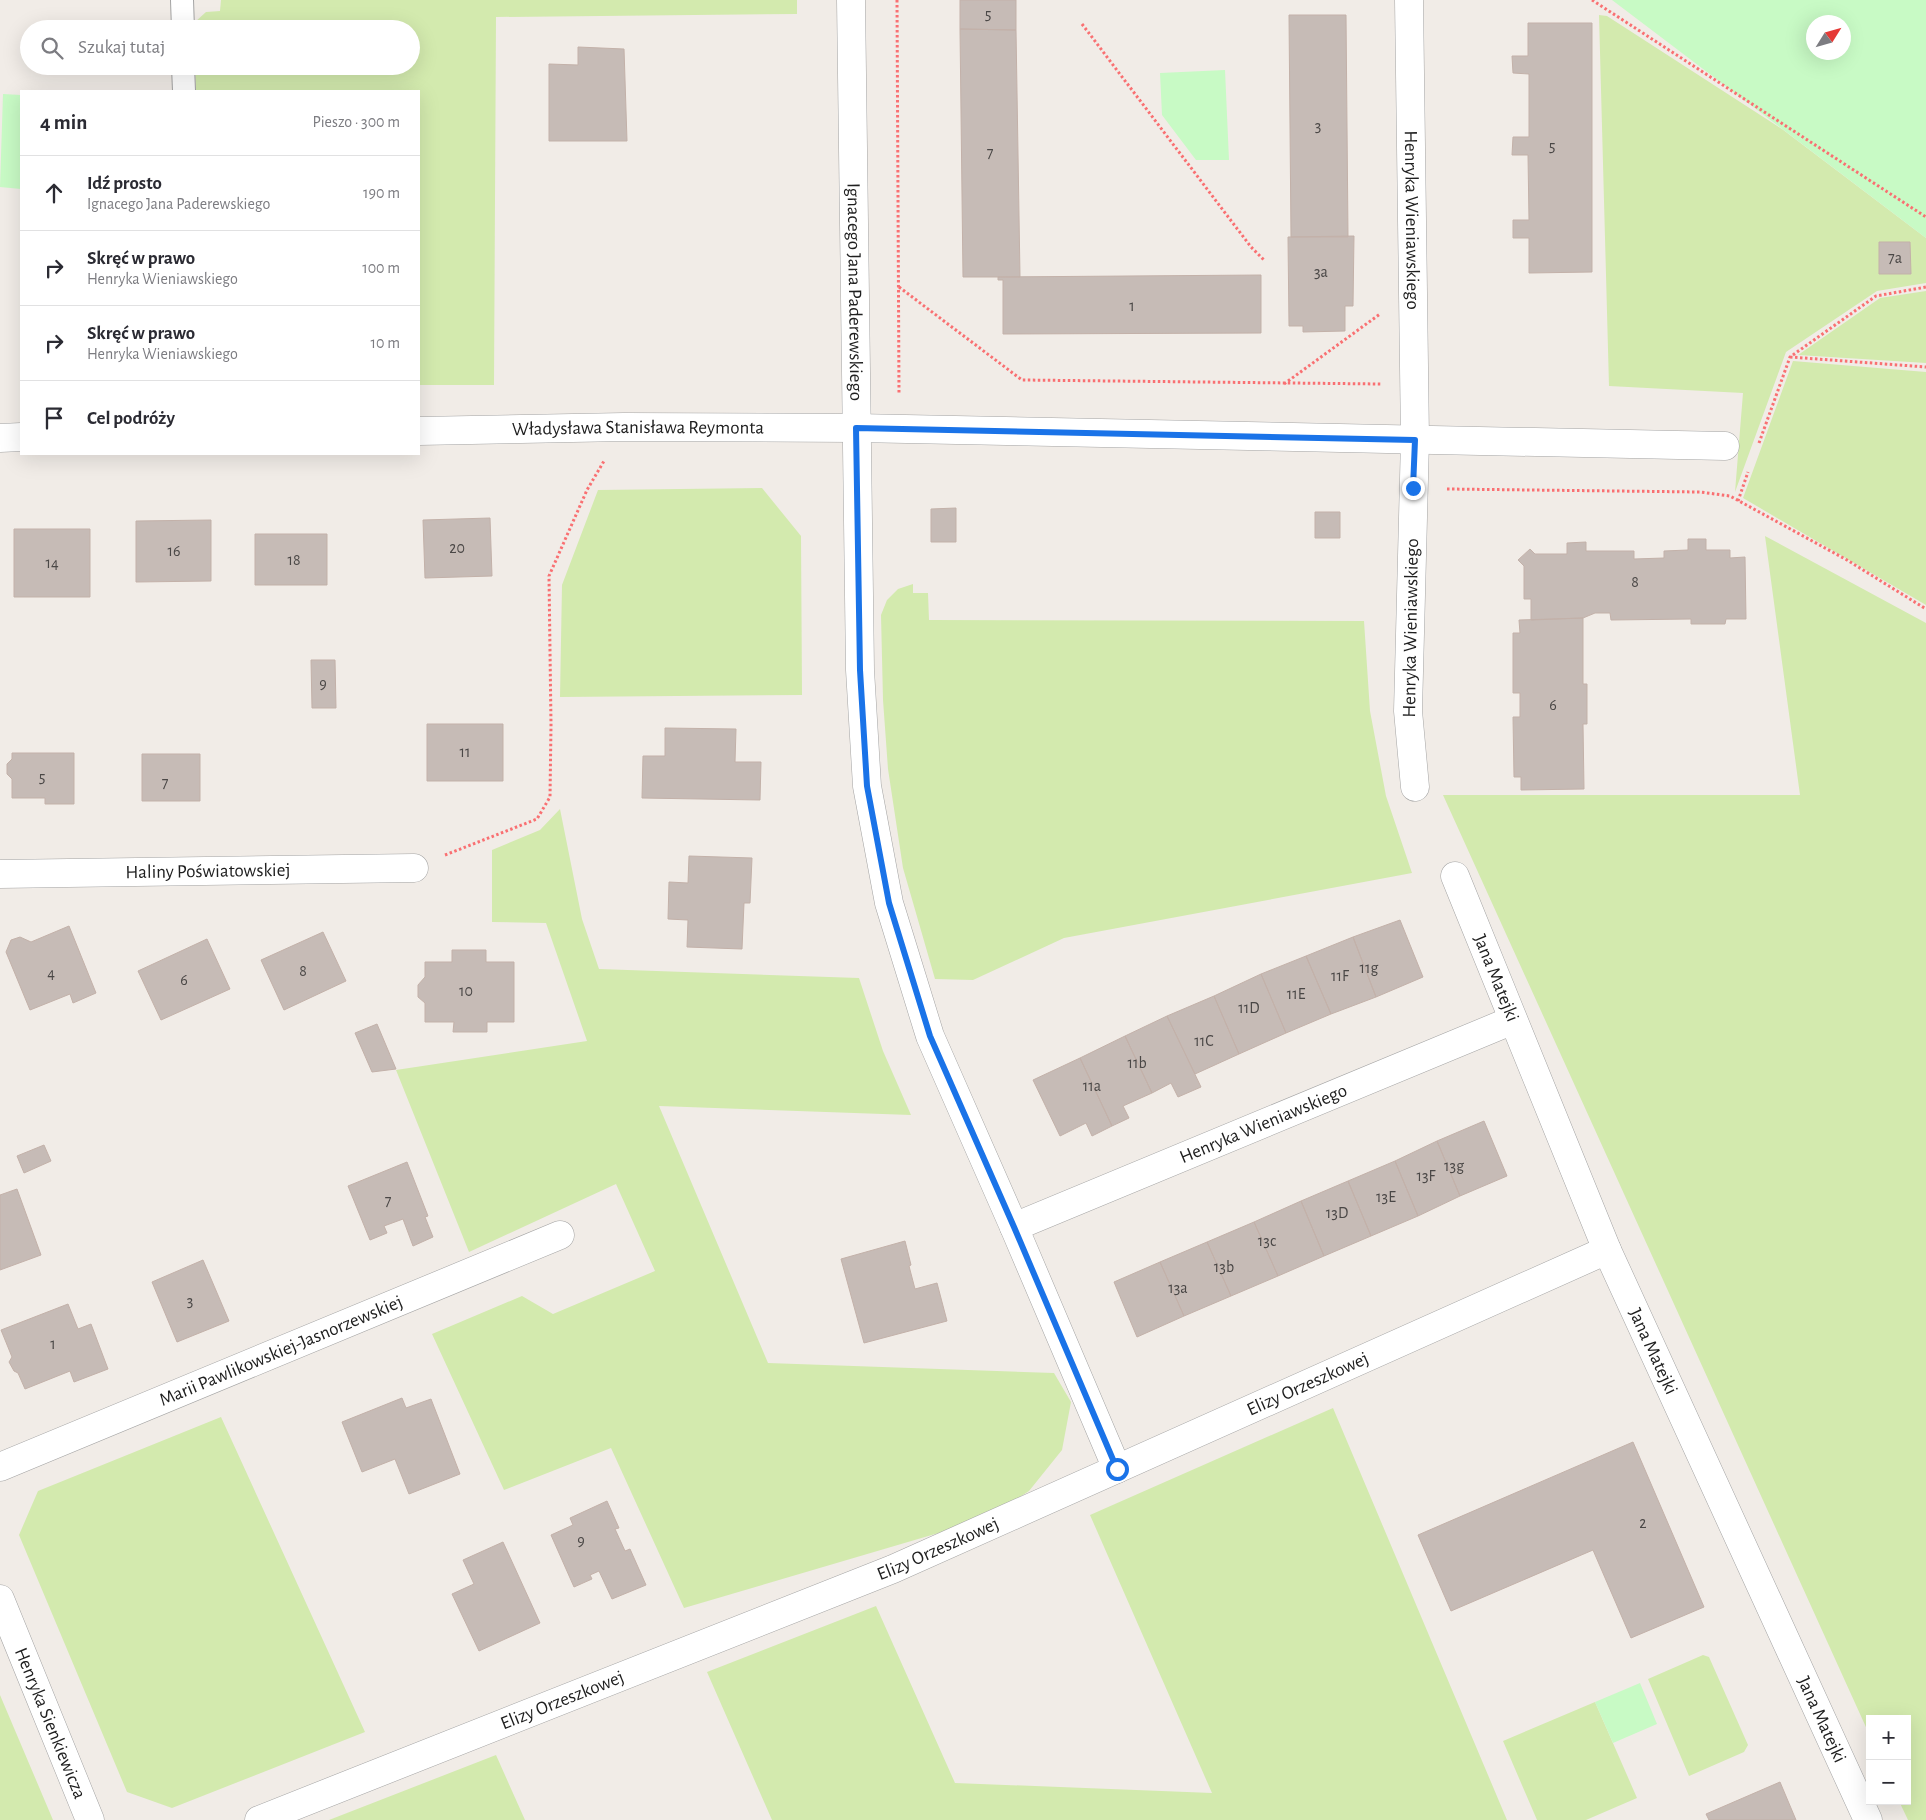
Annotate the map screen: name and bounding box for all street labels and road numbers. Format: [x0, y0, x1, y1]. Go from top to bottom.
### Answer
street label: Henryka Wieniawskiego [1401, 130, 1423, 310]
street label: Ignacego Jana Paderewskiego [844, 183, 866, 401]
street label: Władysława Stanisława Reymonta [512, 417, 764, 439]
street label: Henryka Wieniawskiego [1400, 538, 1422, 718]
street label: Haliny Poświatowskiej [125, 860, 291, 882]
street label: Jana Matejki [1470, 932, 1523, 1024]
street label: Henryka Wieniawskiego [1177, 1080, 1350, 1167]
street label: Marii Pawlikowskiej-Jasnorzewskiej [157, 1292, 405, 1409]
street label: Jana Matejki [1625, 1305, 1681, 1397]
street label: Elizy Orzeszkowej [1244, 1348, 1371, 1419]
street label: Elizy Orzeszkowej [874, 1514, 1001, 1584]
street label: Henryka Sienkiewicza [11, 1645, 90, 1802]
street label: Elizy Orzeszkowej [498, 1667, 626, 1733]
street label: Jana Matejki [1794, 1673, 1850, 1765]

